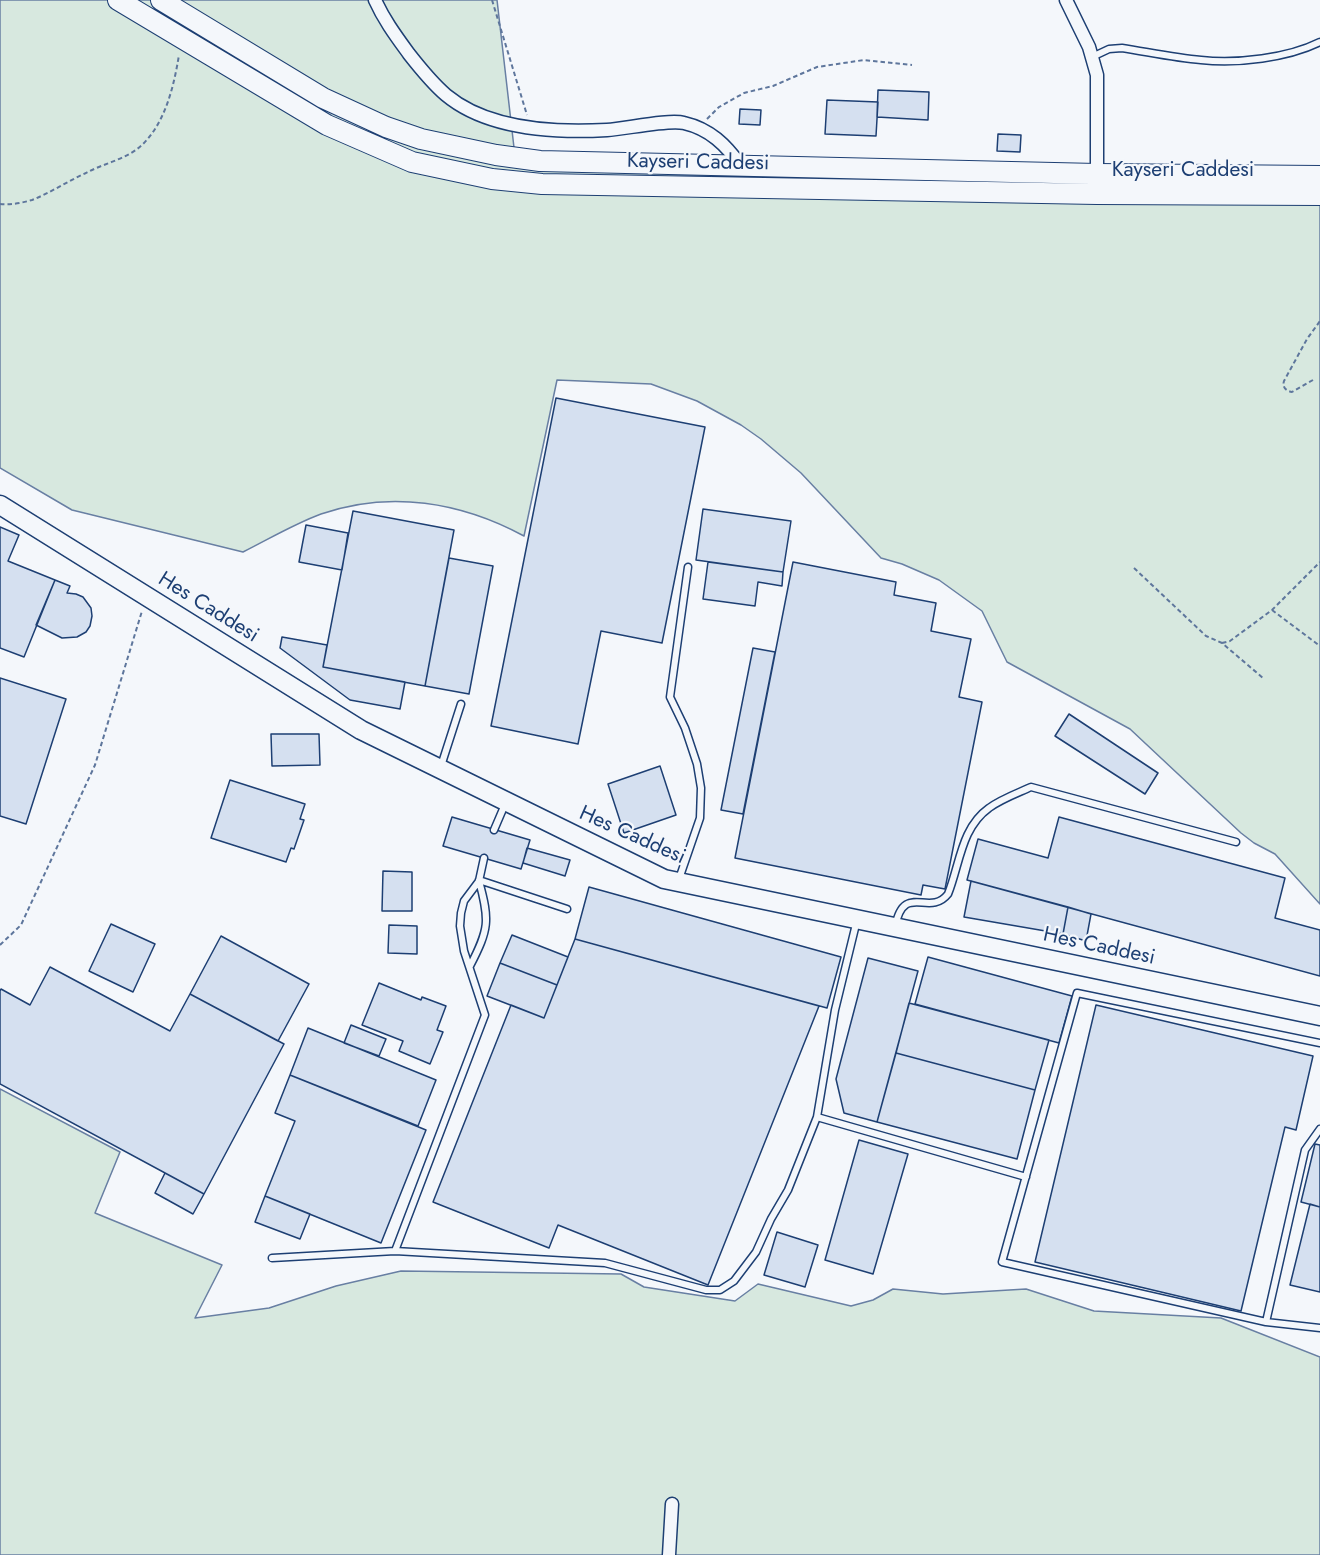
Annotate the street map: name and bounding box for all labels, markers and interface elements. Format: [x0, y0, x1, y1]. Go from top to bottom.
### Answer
street label: Kayseri Caddesi [627, 149, 769, 177]
street label: Kayseri Caddesi [1112, 158, 1254, 184]
street label: Hes Caddesi [153, 567, 263, 649]
street label: Hes Caddesi [575, 801, 689, 871]
street label: Hes Caddesi [1041, 923, 1157, 971]

